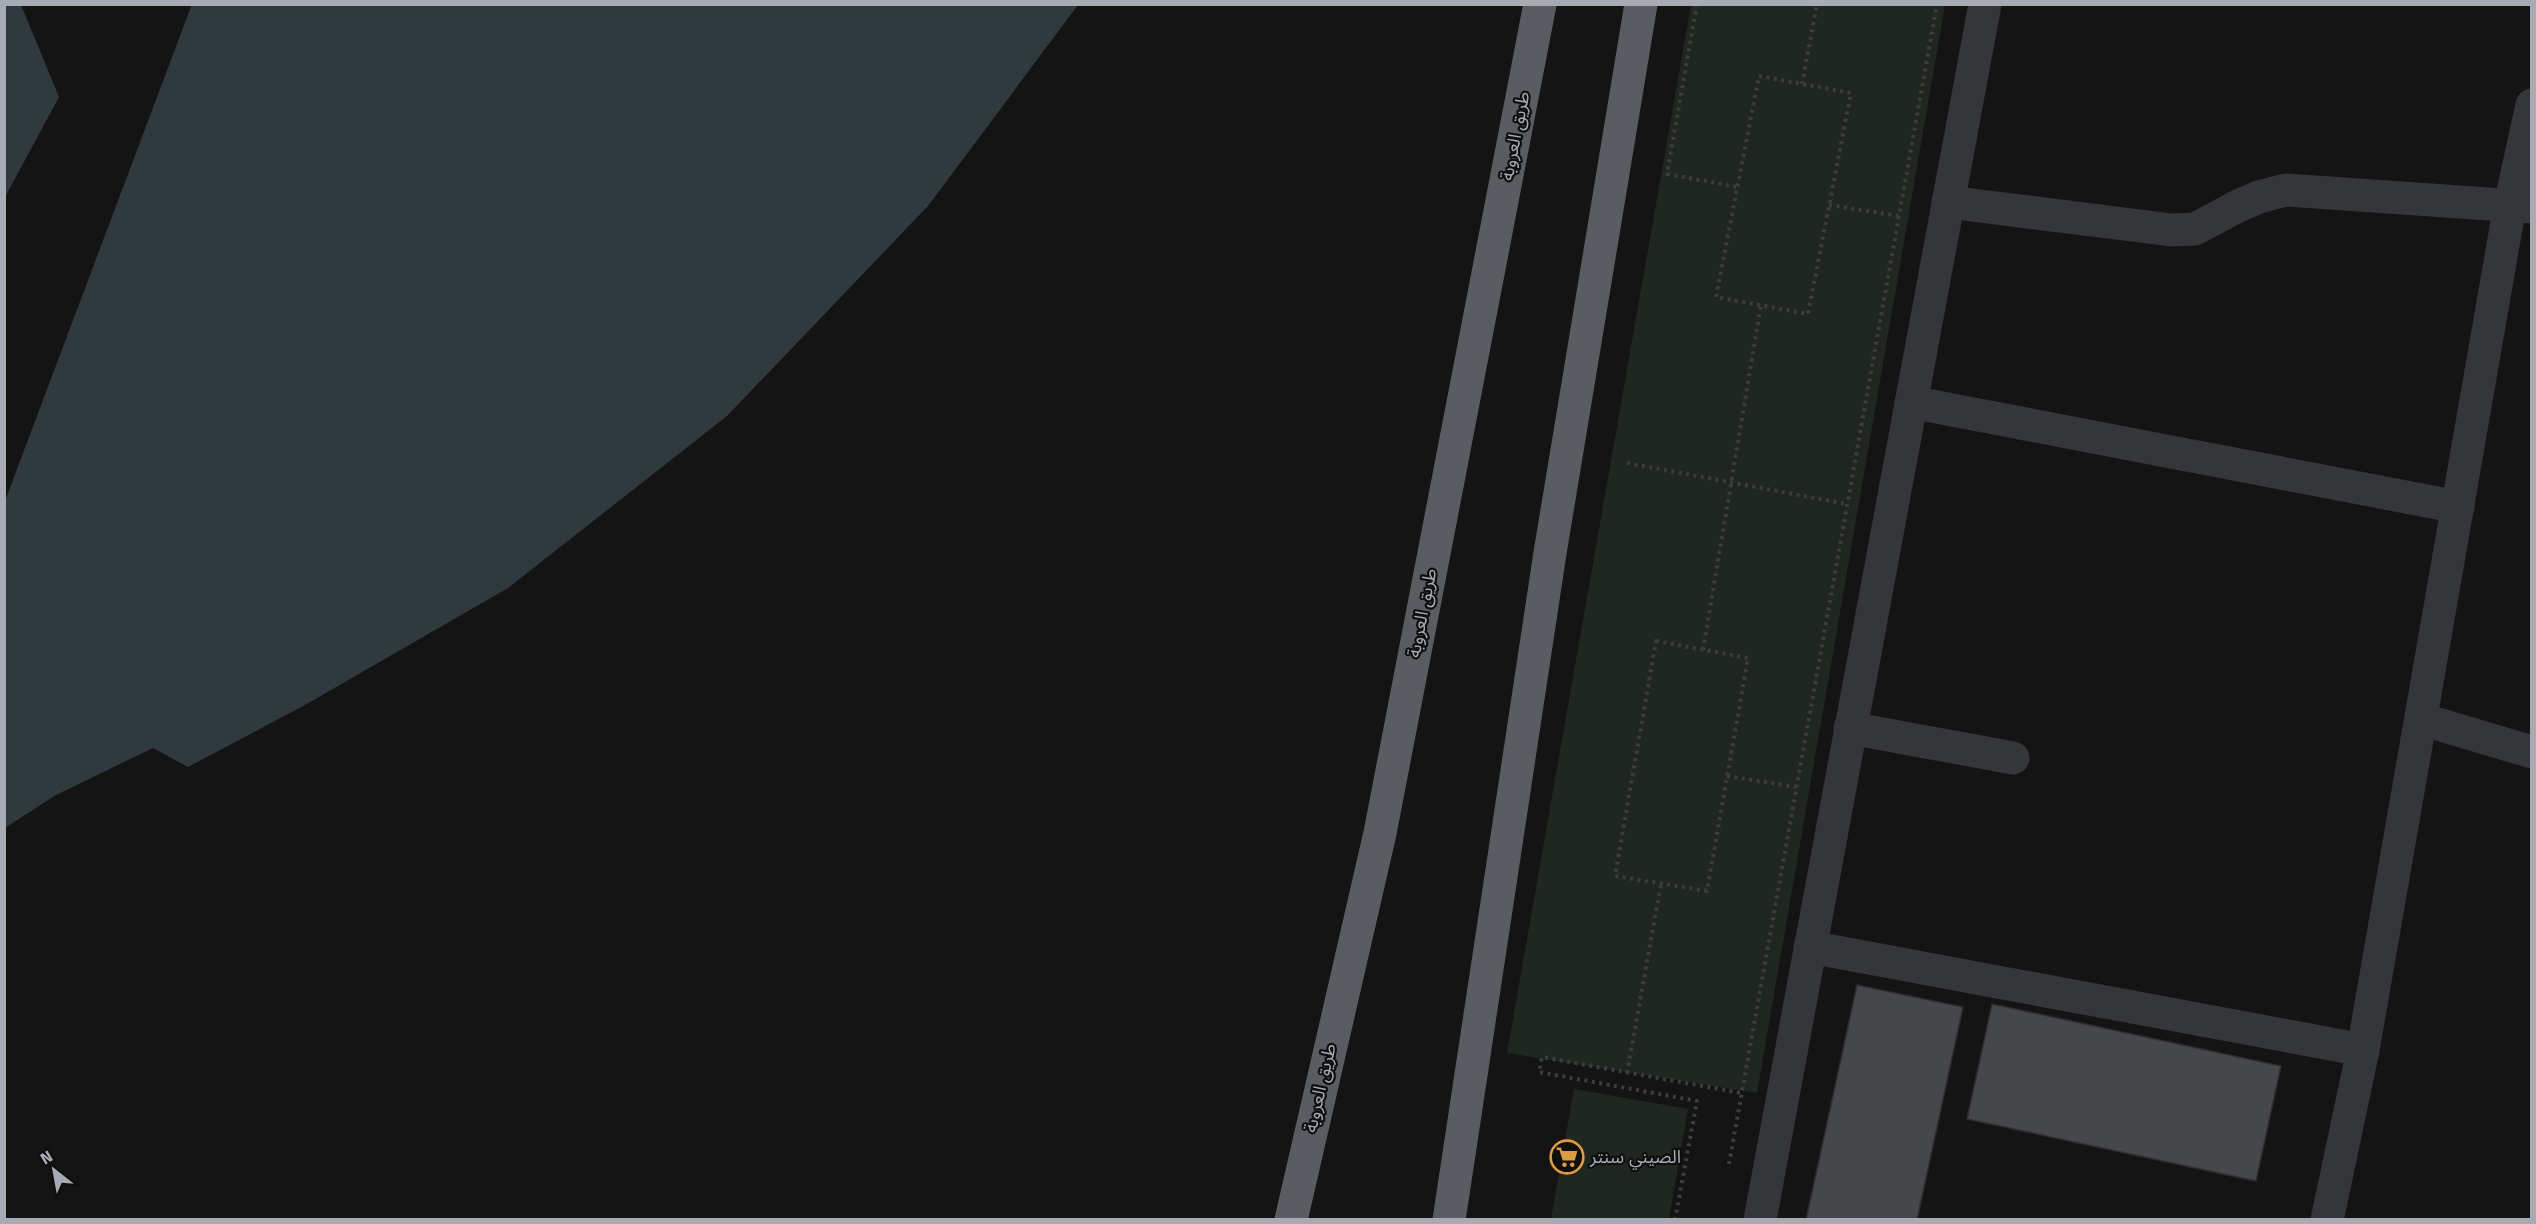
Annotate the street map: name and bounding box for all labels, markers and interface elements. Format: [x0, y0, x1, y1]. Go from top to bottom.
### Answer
street label: طريق العروبة [1496, 89, 1534, 183]
street label: طريق العروبة [1403, 566, 1441, 660]
street label: طريق العروبة [1299, 1041, 1341, 1135]
supermarket icon: الصيني سنتر [1549, 1139, 1585, 1175]
north arrow [24, 1140, 84, 1200]
place label: الصيني سنتر [1589, 1146, 1681, 1170]
text: N [37, 1147, 56, 1168]

